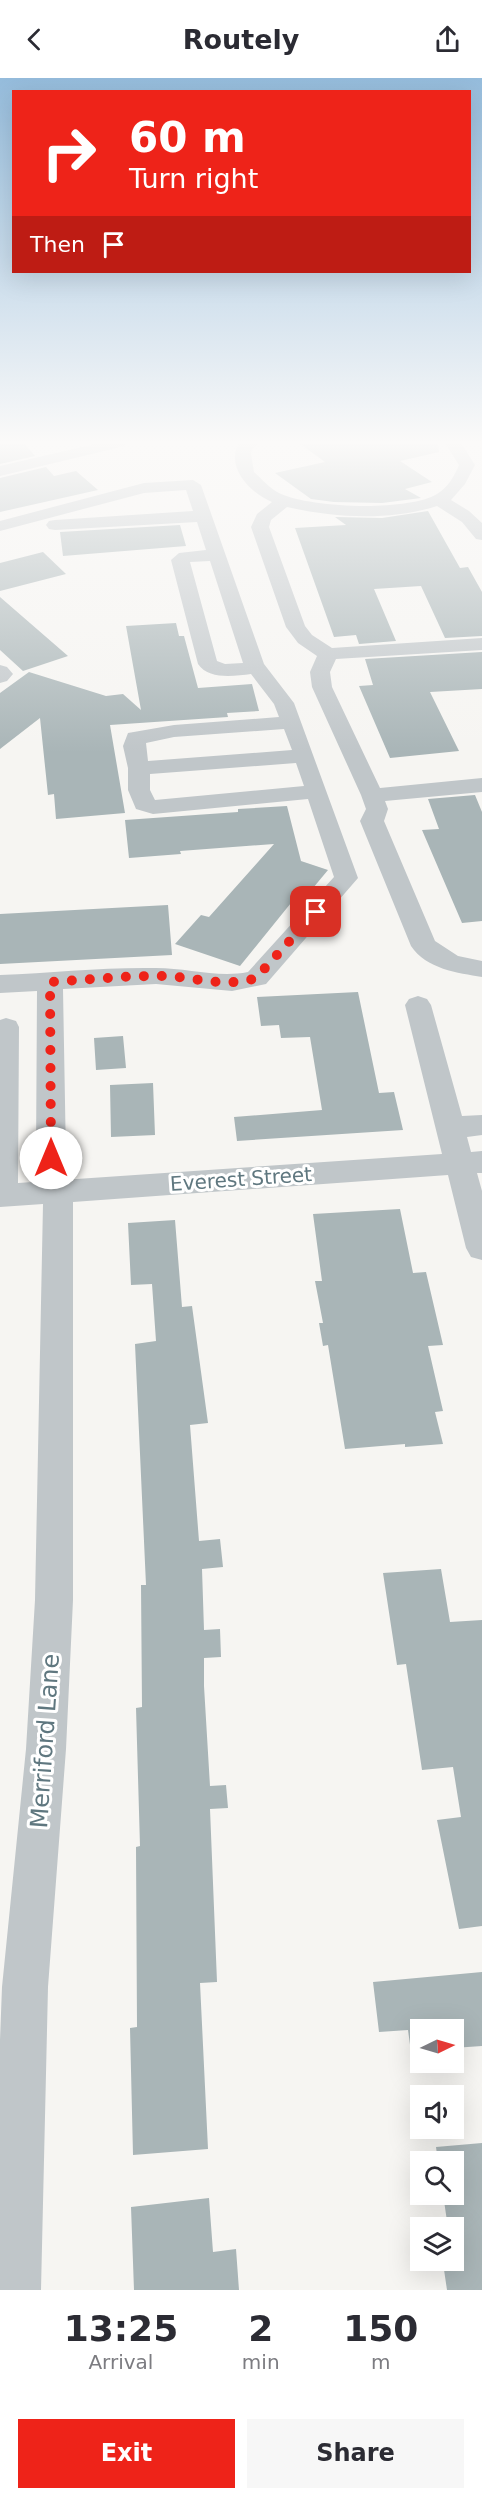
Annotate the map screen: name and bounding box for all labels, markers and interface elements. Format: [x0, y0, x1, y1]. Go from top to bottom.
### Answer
icon: back [18, 23, 51, 56]
icon: share [431, 23, 464, 56]
text: Routely [183, 24, 299, 55]
text: 60 m [129, 113, 246, 162]
icon: right [30, 114, 108, 192]
text: Turn right [129, 163, 258, 194]
icon: arrive [97, 228, 130, 261]
text: Then [30, 232, 85, 257]
pin [290, 886, 341, 937]
icon: arrive [299, 895, 332, 928]
position arrow [19, 1126, 83, 1190]
street label: Everest Street [169, 1162, 313, 1196]
street label: Merriford Lane [25, 1653, 65, 1829]
north arrow [410, 2019, 464, 2073]
map controls [410, 2019, 464, 2271]
button: sound [410, 2085, 464, 2139]
button: search [410, 2151, 464, 2205]
button: layers [410, 2217, 464, 2271]
text: 13:25 [64, 2308, 178, 2349]
text: 2 [248, 2308, 273, 2349]
text: 150 [343, 2308, 418, 2349]
text: Arrival [88, 2350, 153, 2374]
text: min [242, 2350, 280, 2374]
text: m [371, 2350, 391, 2374]
button: Exit [18, 2419, 235, 2488]
button: Share [247, 2419, 464, 2488]

